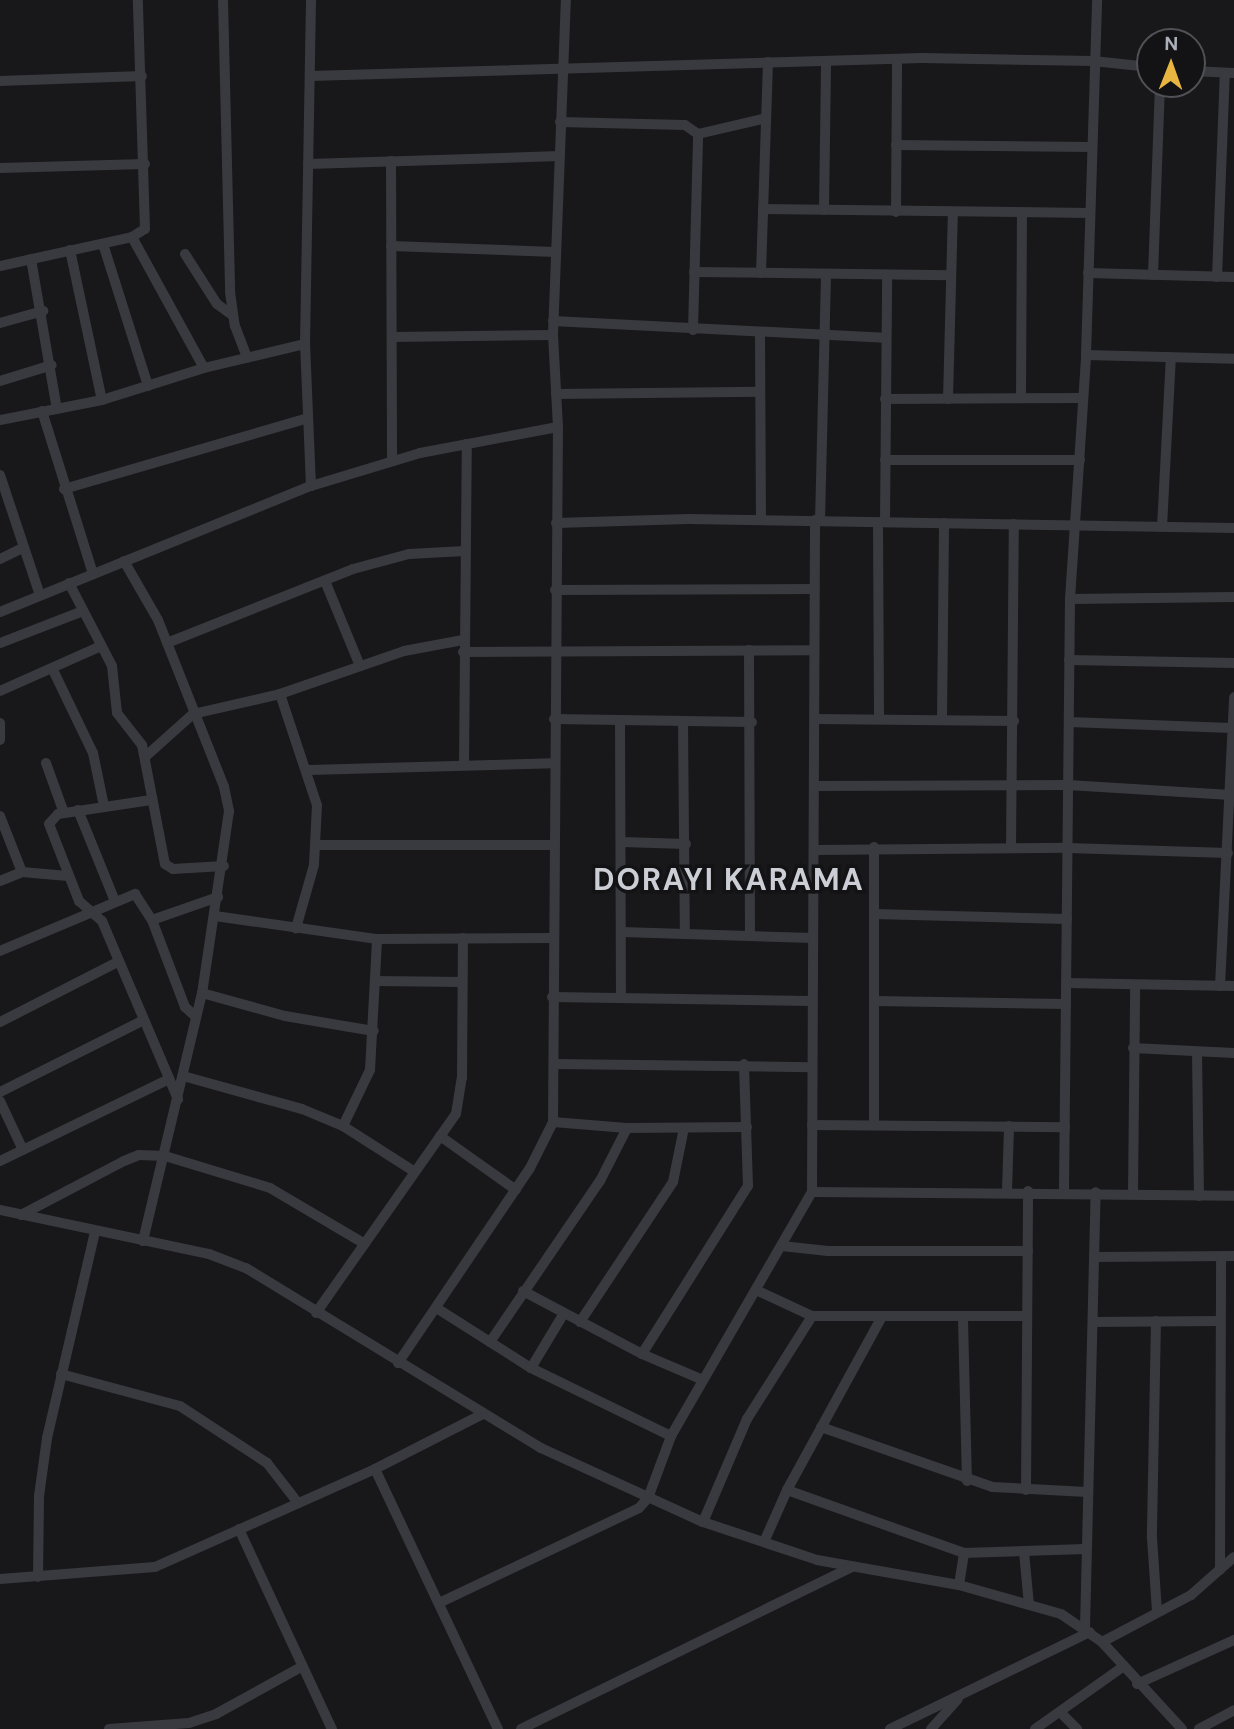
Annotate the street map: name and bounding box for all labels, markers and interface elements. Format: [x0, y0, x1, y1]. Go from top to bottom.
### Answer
north arrow [1136, 28, 1206, 98]
text: N [1164, 31, 1178, 56]
district label: DORAYI KARAMA [595, 862, 863, 898]

